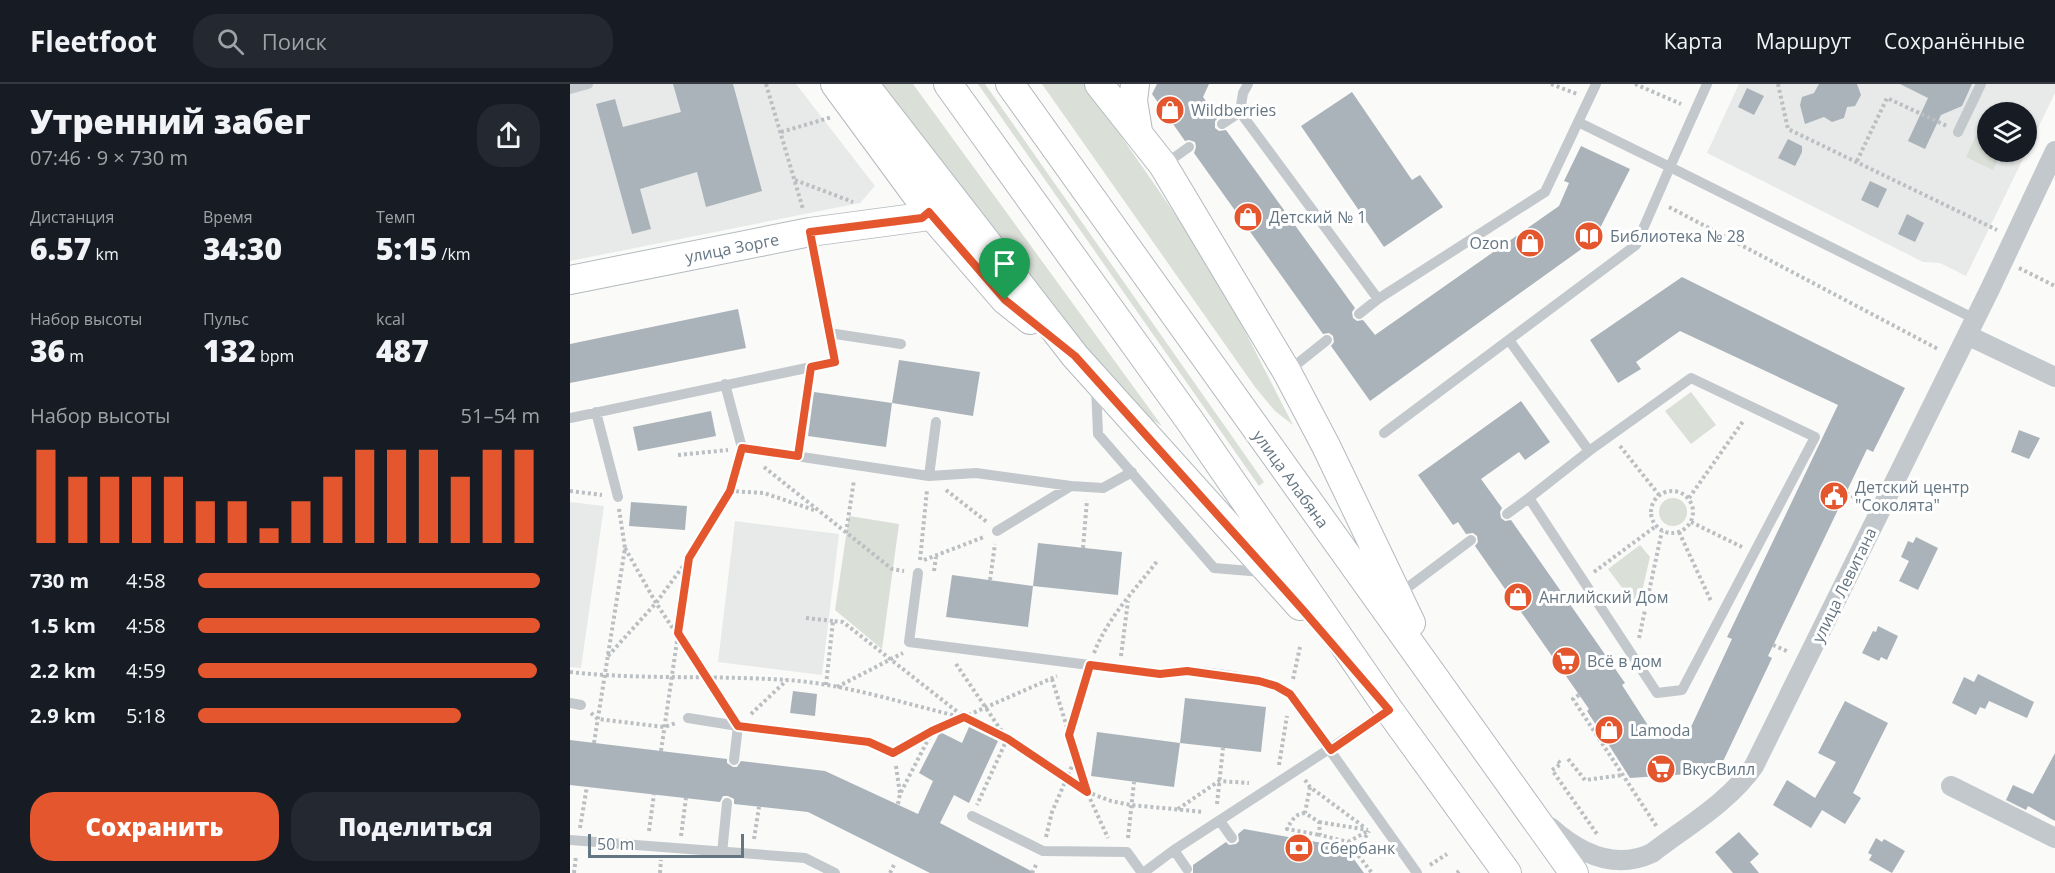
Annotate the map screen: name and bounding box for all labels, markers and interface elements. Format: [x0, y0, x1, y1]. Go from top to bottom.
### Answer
search box [193, 14, 613, 68]
text: Fleetfoot [30, 22, 157, 60]
icon: search [214, 25, 247, 58]
text: Поиск [262, 26, 327, 56]
text: Карта [1664, 27, 1723, 55]
text: Маршрут [1756, 27, 1851, 55]
text: Сохранённые [1884, 27, 2025, 55]
shop icon: Wildberries [1154, 94, 1186, 126]
text: Утренний забег [30, 99, 311, 144]
place label: Wildberries [1191, 99, 1276, 121]
map controls [1977, 102, 2037, 162]
button: layers [1977, 102, 2037, 162]
button: share [477, 104, 540, 167]
text: 07:46 · 9 × 730 m [30, 144, 188, 171]
shop icon: Детский № 1 [1232, 201, 1264, 233]
text: Дистанция [30, 206, 114, 228]
text: Время [203, 206, 253, 228]
text: Темп [376, 206, 415, 228]
place label: Детский № 1 [1269, 206, 1367, 228]
library icon: Библиотека № 28 [1573, 220, 1605, 252]
place label: Библиотека № 28 [1610, 225, 1745, 247]
shop icon: Ozon [1514, 227, 1546, 259]
text: 6.57 [30, 228, 91, 269]
text: 34:30 [203, 228, 282, 269]
text: 5:15 [376, 228, 437, 269]
street label: улица Зорге [683, 228, 781, 268]
place label: Ozon [1470, 232, 1509, 254]
pin [979, 238, 1030, 300]
text: km [91, 243, 119, 265]
text: /km [437, 243, 471, 265]
icon: arrive [988, 247, 1021, 280]
text: Набор высоты [30, 308, 142, 330]
text: Пульс [203, 308, 249, 330]
text: kcal [376, 308, 405, 330]
text: 36 [30, 330, 65, 371]
text: 132 [203, 330, 256, 371]
text: 487 [376, 330, 429, 371]
text: m [65, 345, 84, 367]
text: bpm [256, 345, 294, 367]
text: Набор высоты [30, 402, 170, 429]
text: 51–54 m [461, 402, 540, 429]
street label: улица Алабяна [1248, 426, 1334, 532]
place label: Детский центр "Соколята" [1855, 476, 1969, 516]
public building icon: Детский центр "Соколята" [1818, 480, 1850, 512]
street label: улица Левитана [1807, 524, 1881, 646]
text: 730 m [30, 567, 89, 594]
text: 4:58 [126, 567, 166, 594]
shop icon: Английский Дом [1502, 581, 1534, 613]
place label: Английский Дом [1539, 586, 1668, 608]
text: 1.5 km [30, 612, 96, 639]
text: 4:58 [126, 612, 166, 639]
supermarket icon: Всё в дом [1550, 645, 1582, 677]
place label: Всё в дом [1587, 650, 1662, 672]
text: 2.2 km [30, 657, 96, 684]
text: 4:59 [126, 657, 166, 684]
text: 2.9 km [30, 702, 96, 729]
text: 5:18 [126, 702, 166, 729]
shop icon: Lamoda [1593, 714, 1625, 746]
place label: Lamoda [1630, 719, 1690, 741]
supermarket icon: ВкусВилл [1645, 753, 1677, 785]
place label: ВкусВилл [1682, 758, 1755, 780]
button: Сохранить [30, 792, 279, 861]
button: Поделиться [291, 792, 540, 861]
scale bar [588, 831, 744, 858]
bank icon: Сбербанк [1283, 832, 1315, 864]
text: 50 m [597, 833, 634, 855]
place label: Сбербанк [1320, 837, 1396, 859]

